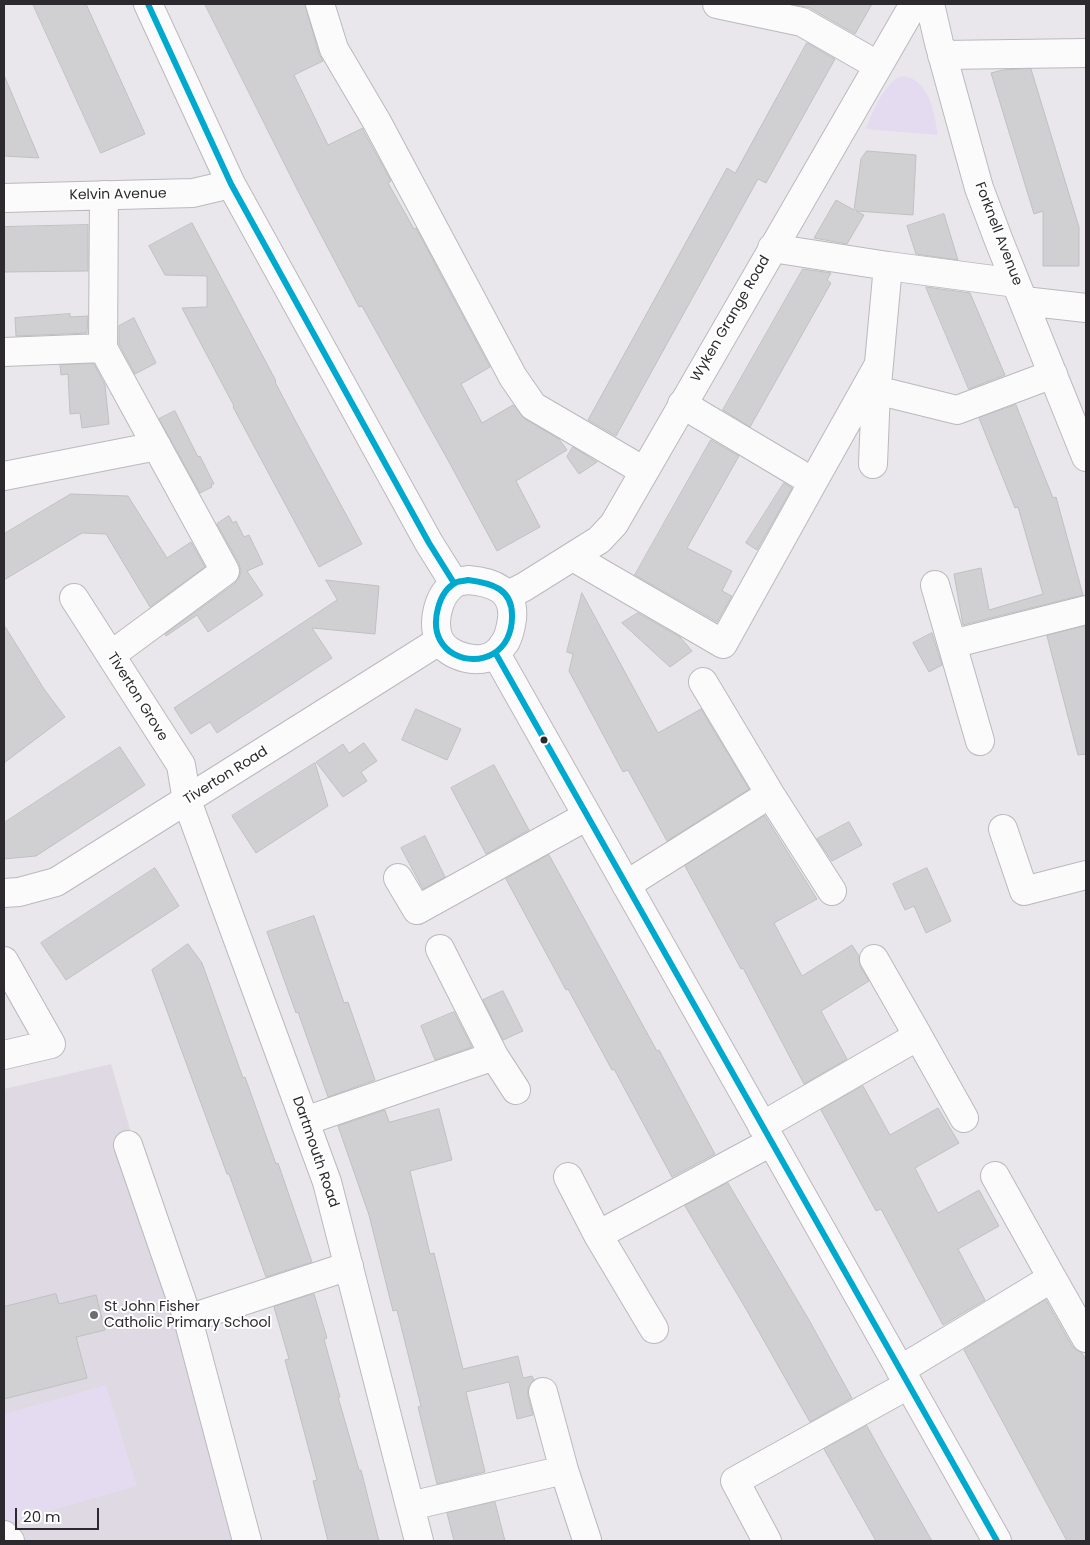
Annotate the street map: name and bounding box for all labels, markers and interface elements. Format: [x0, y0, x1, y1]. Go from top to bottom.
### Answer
street label: Forknell Avenue [971, 180, 1025, 288]
street label: Kelvin Avenue [69, 186, 167, 204]
street label: Wyken Grange Road [688, 253, 774, 385]
street label: Tiverton Grove [103, 650, 171, 744]
unlabelled marker [539, 735, 549, 745]
street label: Tiverton Road [181, 743, 271, 809]
street label: Dartmouth Road [288, 1094, 342, 1210]
place label: St John Fisher Catholic Primary School [104, 1299, 271, 1331]
marker: St John Fisher Catholic Primary School [88, 1309, 100, 1321]
scale bar [18, 1498, 101, 1530]
text: 20 m [23, 1506, 61, 1527]

